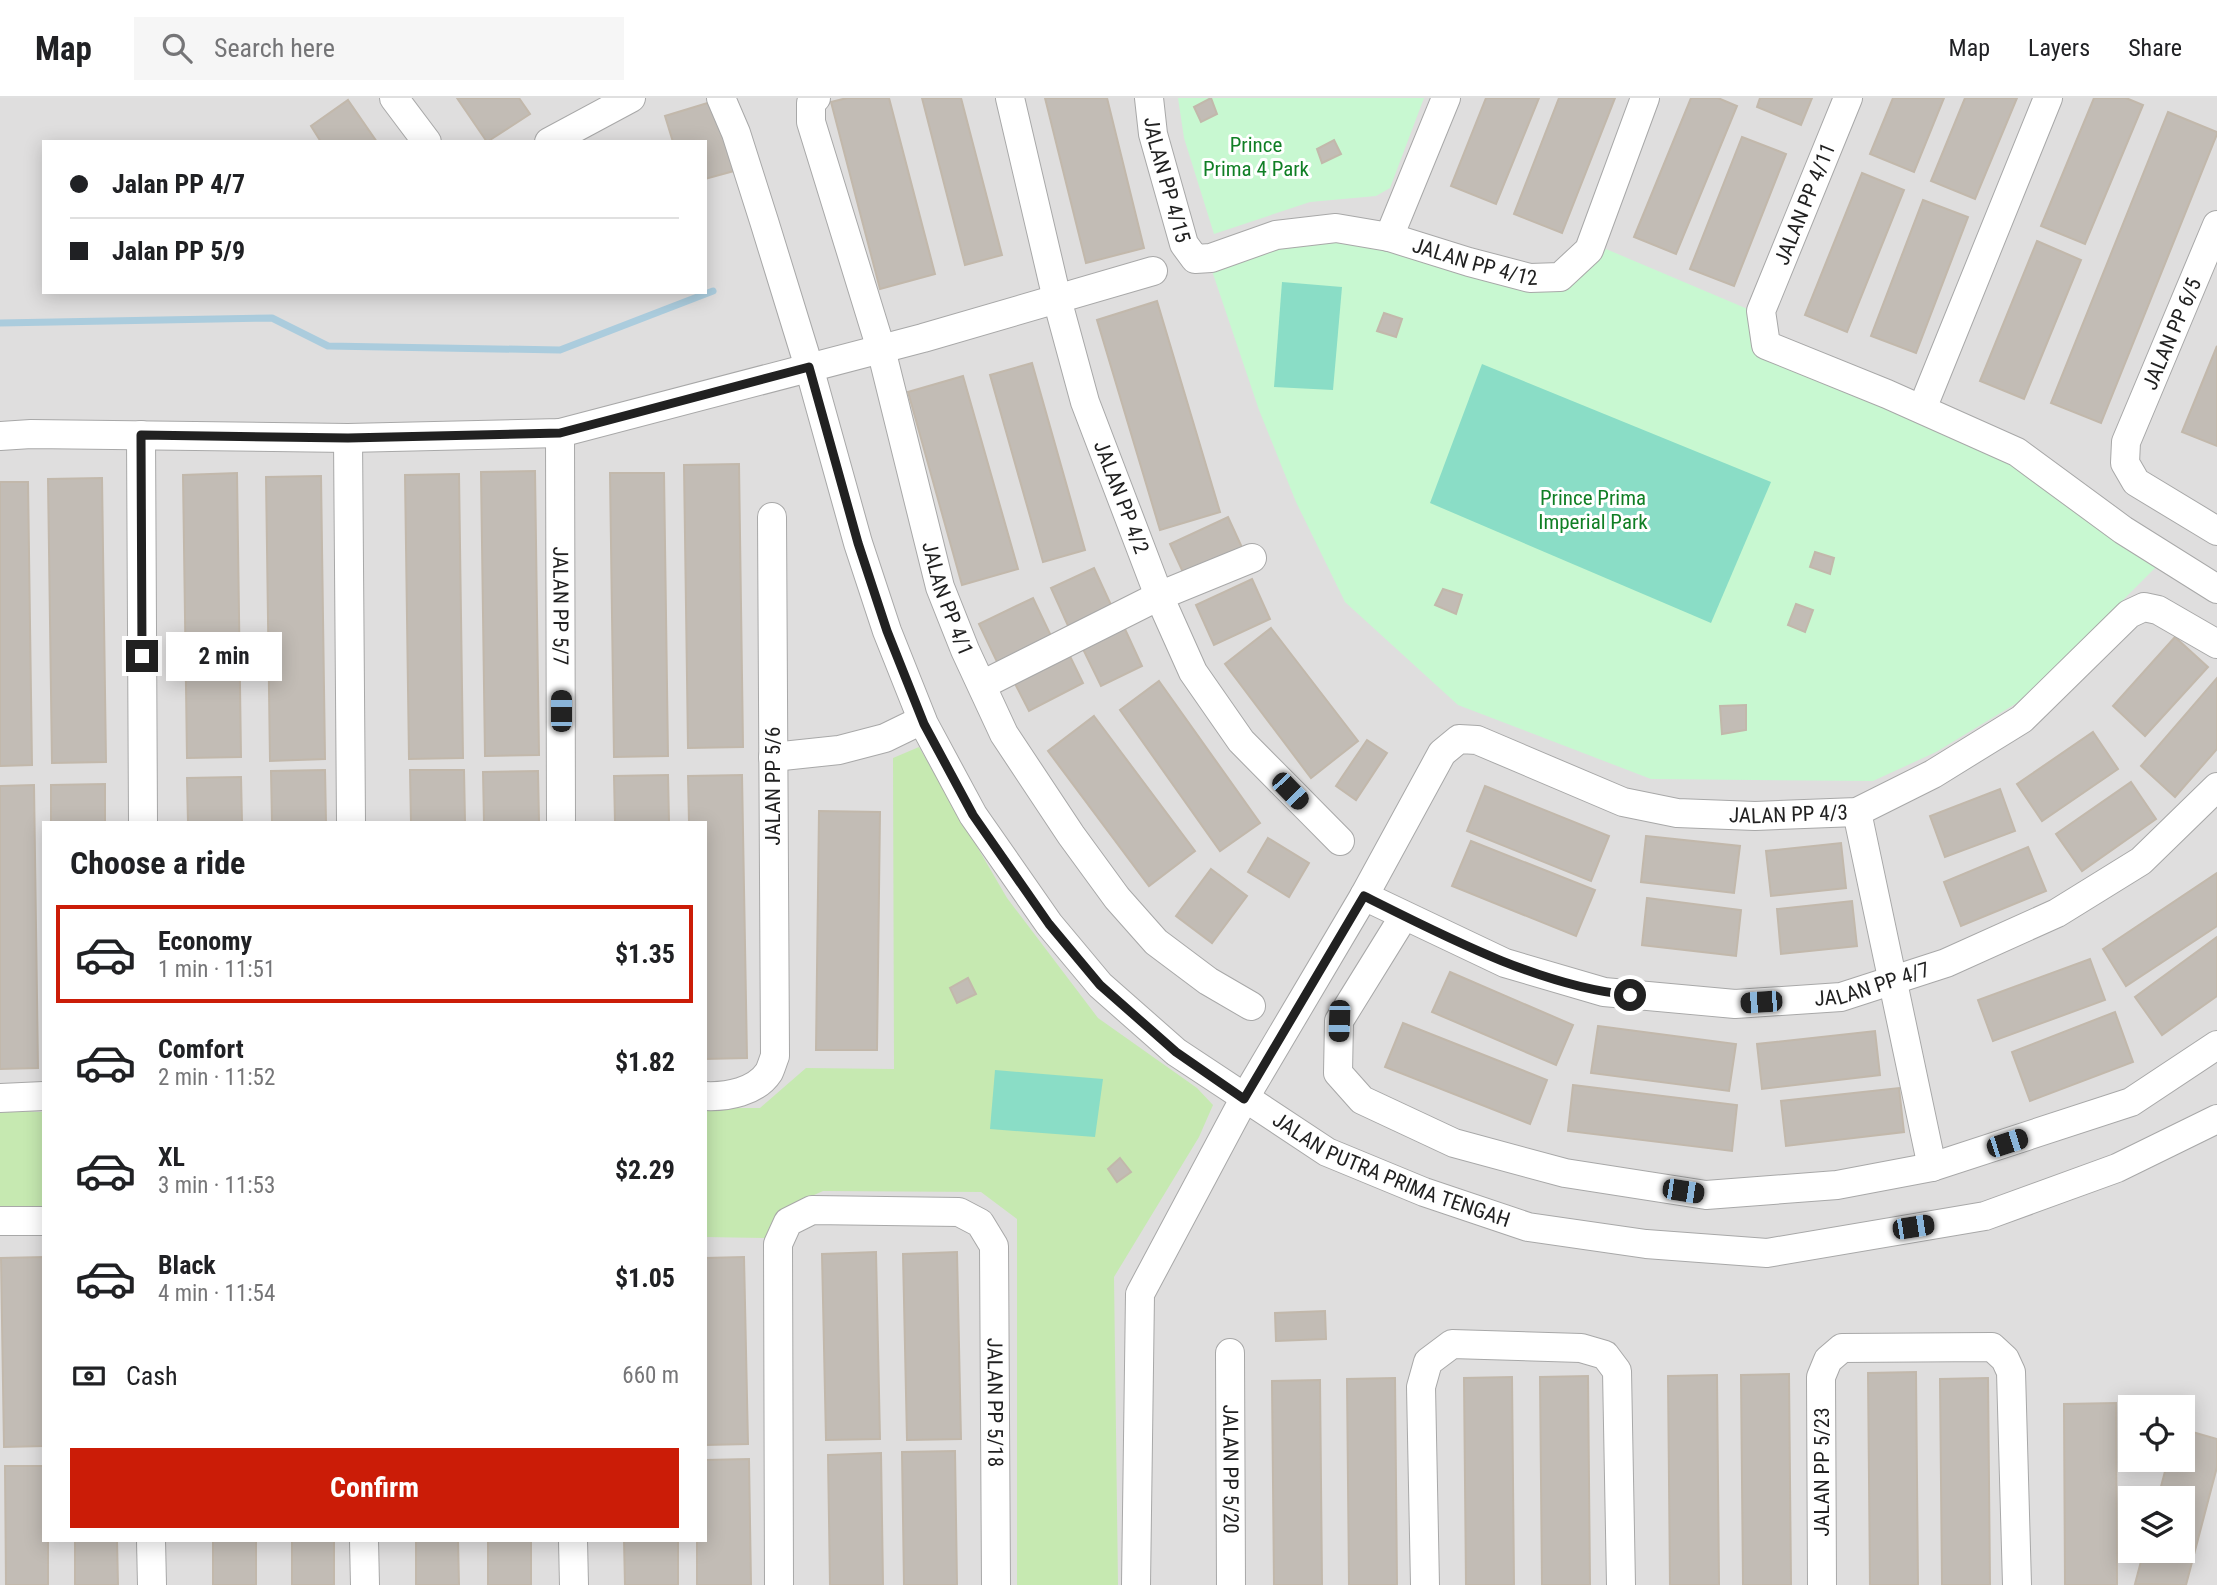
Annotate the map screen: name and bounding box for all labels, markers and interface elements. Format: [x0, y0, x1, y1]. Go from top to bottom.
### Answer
search box [134, 17, 624, 80]
text: Map [35, 29, 92, 68]
icon: search [158, 29, 196, 67]
text: Search here [214, 33, 335, 63]
text: Map [1949, 34, 1990, 62]
text: Layers [2028, 34, 2090, 62]
text: Share [2128, 34, 2182, 62]
street label: JALAN PP 4/15 [1139, 116, 1195, 245]
park label: Prince Prima 4 Park [1203, 133, 1310, 181]
street label: JALAN PP 4/11 [1770, 140, 1840, 268]
text: Jalan PP 4/7 [112, 169, 245, 199]
street label: JALAN PP 4/12 [1409, 233, 1538, 290]
text: Jalan PP 5/9 [112, 236, 245, 266]
street label: JALAN PP 6/5 [2138, 275, 2206, 393]
street label: JALAN PP 4/2 [1089, 437, 1154, 557]
park label: Prince Prima Imperial Park [1538, 486, 1648, 534]
street label: JALAN PP 4/1 [917, 539, 978, 659]
street label: JALAN PP 5/7 [548, 547, 573, 665]
callout: 2 min [166, 632, 282, 680]
route end [126, 640, 158, 672]
text: 2 min [198, 643, 250, 670]
car [551, 690, 572, 732]
street label: JALAN PP 5/6 [761, 727, 785, 845]
car [1268, 769, 1313, 813]
street label: JALAN PP 4/3 [1729, 800, 1848, 828]
text: Choose a ride [70, 844, 245, 882]
icon: car [74, 923, 137, 986]
text: Economy [158, 926, 252, 956]
text: $1.35 [615, 939, 675, 969]
text: 1 min · 11:51 [158, 956, 275, 983]
street label: JALAN PP 4/7 [1814, 957, 1933, 1011]
route start [1614, 979, 1646, 1011]
car [1740, 990, 1783, 1014]
car [1328, 1000, 1351, 1042]
icon: car [74, 1031, 137, 1094]
text: Comfort [158, 1034, 244, 1064]
text: $1.82 [615, 1047, 675, 1077]
text: 2 min · 11:52 [158, 1064, 275, 1091]
street label: JALAN PUTRA PRIMA TENGAH [1268, 1107, 1513, 1232]
car [1984, 1127, 2031, 1159]
icon: car [74, 1139, 137, 1202]
text: XL [158, 1142, 185, 1172]
text: $2.29 [615, 1155, 675, 1185]
text: 3 min · 11:53 [158, 1172, 275, 1199]
car [1661, 1177, 1706, 1205]
car [1891, 1213, 1936, 1241]
icon: car [74, 1247, 137, 1310]
text: Black [158, 1250, 216, 1280]
text: $1.05 [615, 1263, 675, 1293]
text: 4 min · 11:54 [158, 1280, 275, 1307]
street label: JALAN PP 5/18 [983, 1338, 1007, 1467]
icon: cash [70, 1357, 108, 1395]
text: Cash [126, 1361, 178, 1391]
text: 660 m [622, 1362, 679, 1389]
map controls [2118, 1395, 2195, 1563]
button: locate [2118, 1395, 2195, 1472]
street label: JALAN PP 5/20 [1218, 1404, 1243, 1534]
street label: JALAN PP 5/23 [1810, 1407, 1834, 1537]
button: Confirm [70, 1448, 679, 1528]
button: layers [2118, 1486, 2195, 1563]

